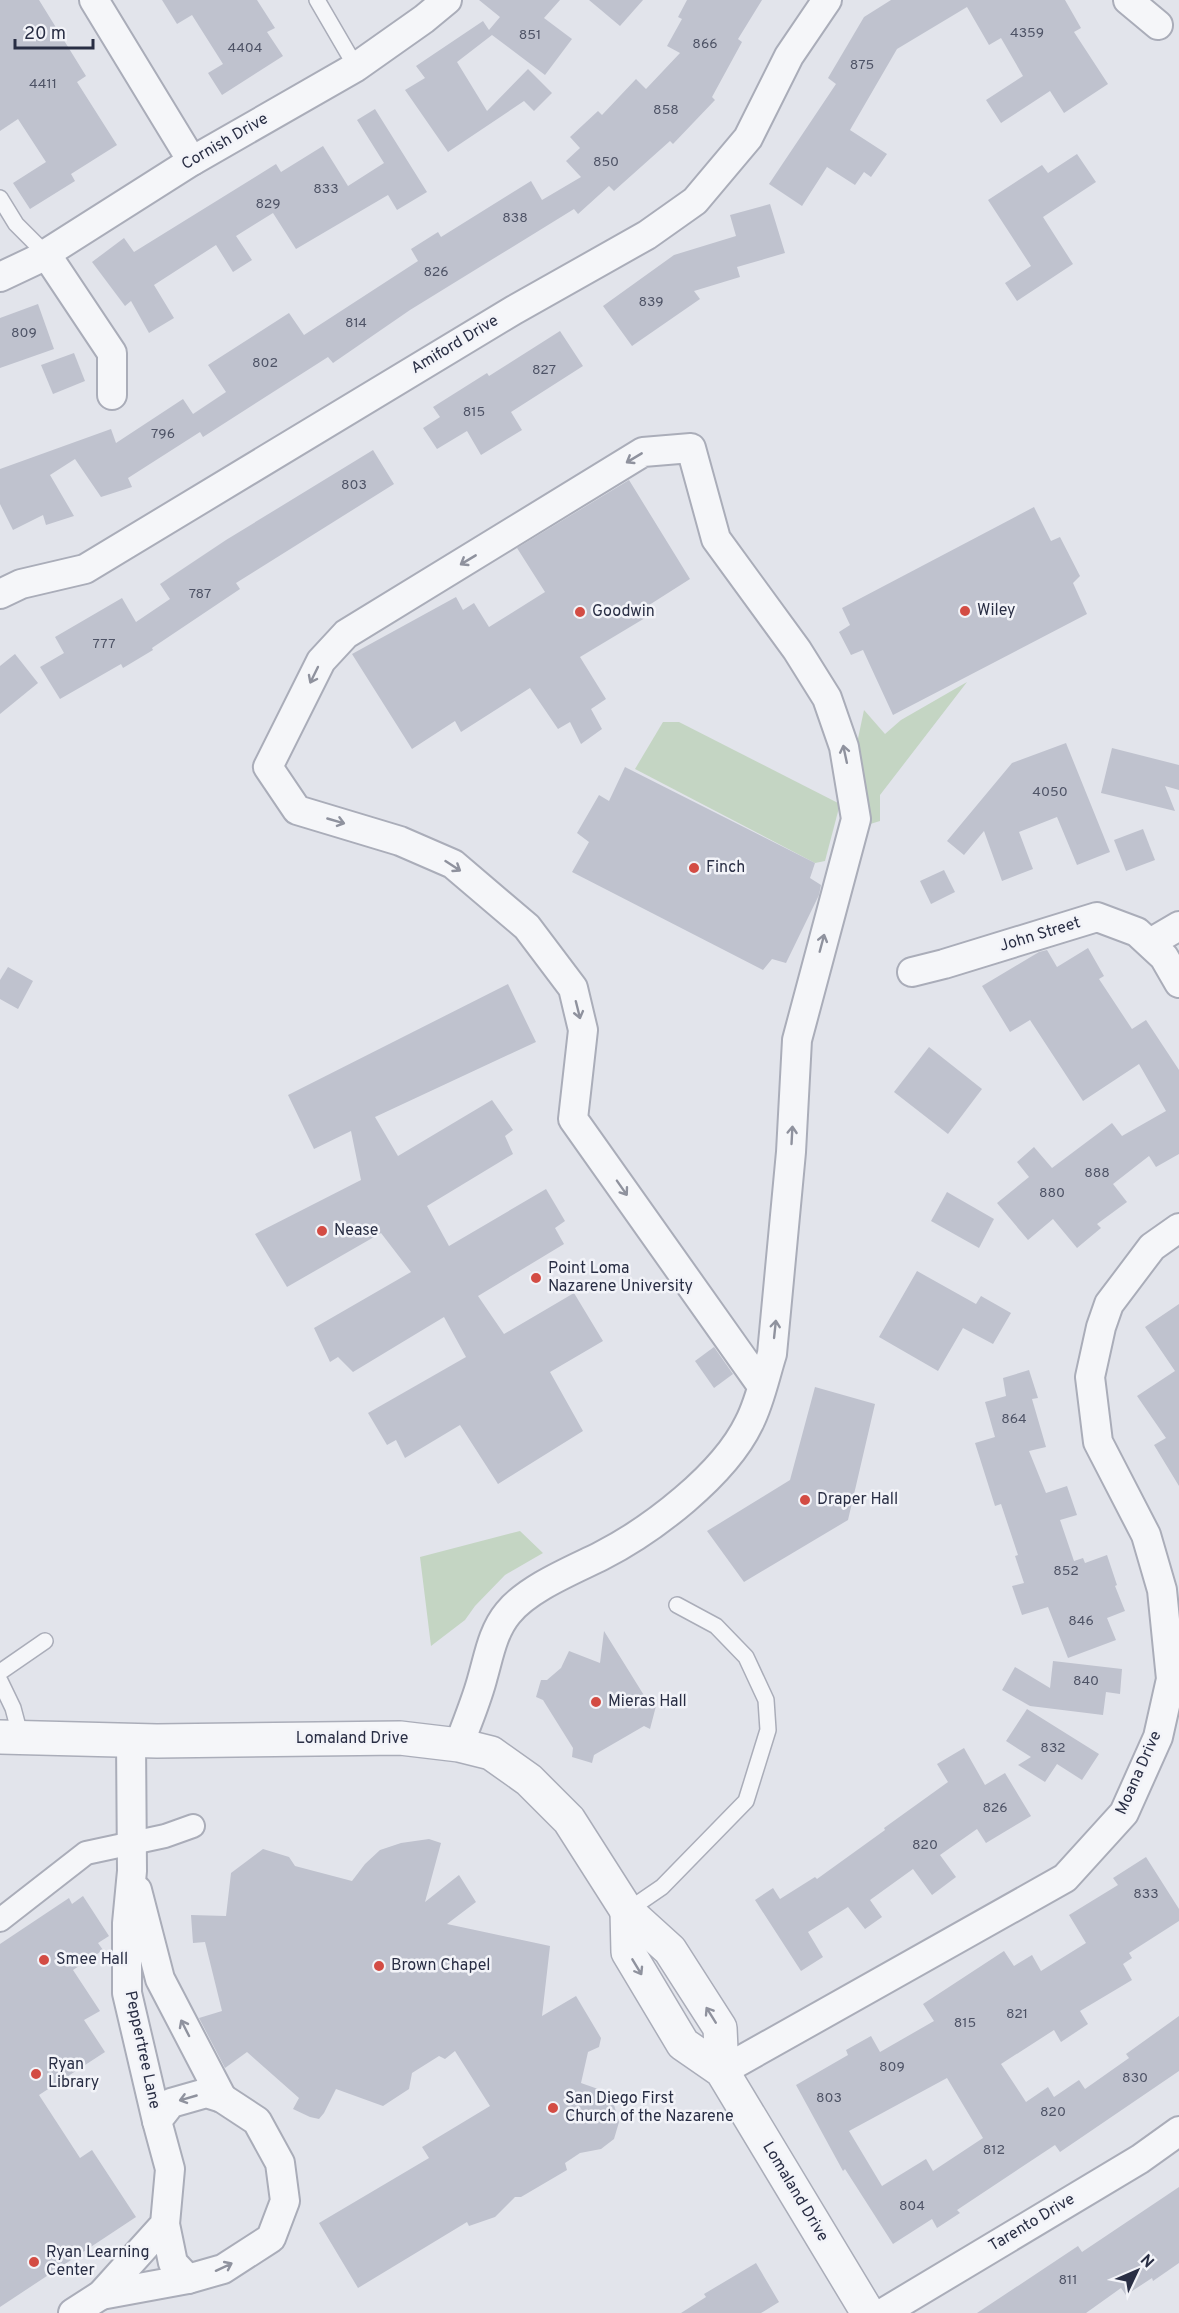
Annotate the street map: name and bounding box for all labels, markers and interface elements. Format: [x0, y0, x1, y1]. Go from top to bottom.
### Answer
scale bar [15, 12, 93, 50]
text: 20 m [24, 23, 66, 46]
house number: 4359 [1010, 25, 1044, 42]
house number: 851 [519, 27, 541, 44]
house number: 866 [692, 36, 718, 53]
house number: 4404 [227, 40, 263, 57]
house number: 875 [850, 57, 874, 74]
house number: 4411 [29, 76, 57, 93]
house number: 858 [653, 102, 679, 119]
street label: Cornish Drive [178, 109, 272, 175]
house number: 850 [593, 154, 619, 171]
house number: 833 [313, 181, 339, 198]
house number: 829 [255, 196, 281, 213]
house number: 838 [502, 210, 528, 227]
house number: 826 [423, 264, 449, 281]
house number: 839 [638, 294, 664, 311]
street label: Amiford Drive [408, 311, 502, 379]
house number: 814 [345, 315, 367, 332]
house number: 809 [11, 325, 37, 342]
house number: 802 [252, 355, 278, 372]
house number: 827 [532, 362, 556, 379]
house number: 815 [463, 404, 485, 421]
house number: 796 [151, 426, 175, 443]
one-way arrow [626, 452, 643, 464]
house number: 803 [341, 477, 367, 494]
one-way arrow [460, 554, 477, 566]
house number: 787 [189, 586, 211, 603]
place label: Wiley [977, 601, 1015, 621]
place label: Goodwin [592, 602, 655, 622]
marker: Wiley [958, 604, 972, 618]
marker: Goodwin [573, 605, 587, 619]
house number: 777 [93, 636, 115, 653]
one-way arrow [308, 665, 319, 683]
one-way arrow [839, 744, 851, 763]
house number: 4050 [1032, 784, 1068, 801]
one-way arrow [326, 816, 345, 827]
place label: Finch [706, 858, 745, 878]
one-way arrow [444, 860, 461, 872]
marker: Finch [687, 861, 701, 875]
street label: John Street [997, 913, 1083, 957]
one-way arrow [817, 934, 828, 953]
one-way arrow [573, 1000, 585, 1019]
one-way arrow [787, 1125, 798, 1145]
house number: 888 [1084, 1165, 1110, 1182]
one-way arrow [616, 1179, 628, 1196]
house number: 880 [1039, 1185, 1065, 1202]
place label: Nease [334, 1221, 378, 1241]
marker: Nease [315, 1224, 329, 1238]
place label: Point Loma Nazarene University [548, 1259, 693, 1297]
marker: Point Loma Nazarene University [529, 1271, 543, 1285]
one-way arrow [770, 1319, 781, 1339]
house number: 864 [1001, 1411, 1027, 1428]
place label: Draper Hall [817, 1490, 898, 1510]
marker: Draper Hall [798, 1493, 812, 1507]
house number: 852 [1053, 1563, 1079, 1580]
house number: 846 [1068, 1613, 1094, 1630]
house number: 840 [1073, 1673, 1099, 1690]
place label: Mieras Hall [608, 1692, 687, 1712]
marker: Mieras Hall [589, 1695, 603, 1709]
street label: Moana Drive [1112, 1728, 1166, 1818]
street label: Lomaland Drive [296, 1729, 408, 1749]
house number: 832 [1040, 1740, 1066, 1757]
house number: 826 [982, 1800, 1008, 1817]
house number: 820 [912, 1837, 938, 1854]
house number: 833 [1133, 1886, 1159, 1903]
place label: Smee Hall [56, 1950, 128, 1970]
marker: Smee Hall [37, 1953, 51, 1967]
place label: Brown Chapel [391, 1956, 490, 1976]
one-way arrow [631, 1958, 643, 1975]
marker: Brown Chapel [372, 1959, 386, 1973]
street label: Peppertree Lane [120, 1989, 164, 2111]
house number: 821 [1006, 2006, 1028, 2023]
one-way arrow [705, 2007, 717, 2024]
house number: 815 [954, 2015, 976, 2032]
one-way arrow [179, 2019, 190, 2037]
place label: Ryan Library [48, 2055, 99, 2093]
house number: 809 [879, 2059, 905, 2076]
marker: Ryan Library [29, 2067, 43, 2081]
house number: 830 [1122, 2070, 1148, 2087]
place label: San Diego First Church of the Nazarene [565, 2089, 734, 2127]
house number: 803 [816, 2090, 842, 2107]
one-way arrow [179, 2092, 198, 2104]
marker: San Diego First Church of the Nazarene [546, 2101, 560, 2115]
house number: 820 [1040, 2104, 1066, 2121]
street label: Lomaland Drive [757, 2139, 833, 2245]
house number: 812 [983, 2142, 1005, 2159]
street label: Tarento Drive [985, 2190, 1079, 2256]
house number: 804 [899, 2198, 925, 2215]
north arrow [1107, 2241, 1167, 2301]
place label: Ryan Learning Center [46, 2243, 149, 2281]
text: N [1135, 2251, 1158, 2273]
marker: Ryan Learning Center [27, 2255, 41, 2269]
one-way arrow [215, 2261, 233, 2272]
house number: 811 [1059, 2272, 1077, 2289]

